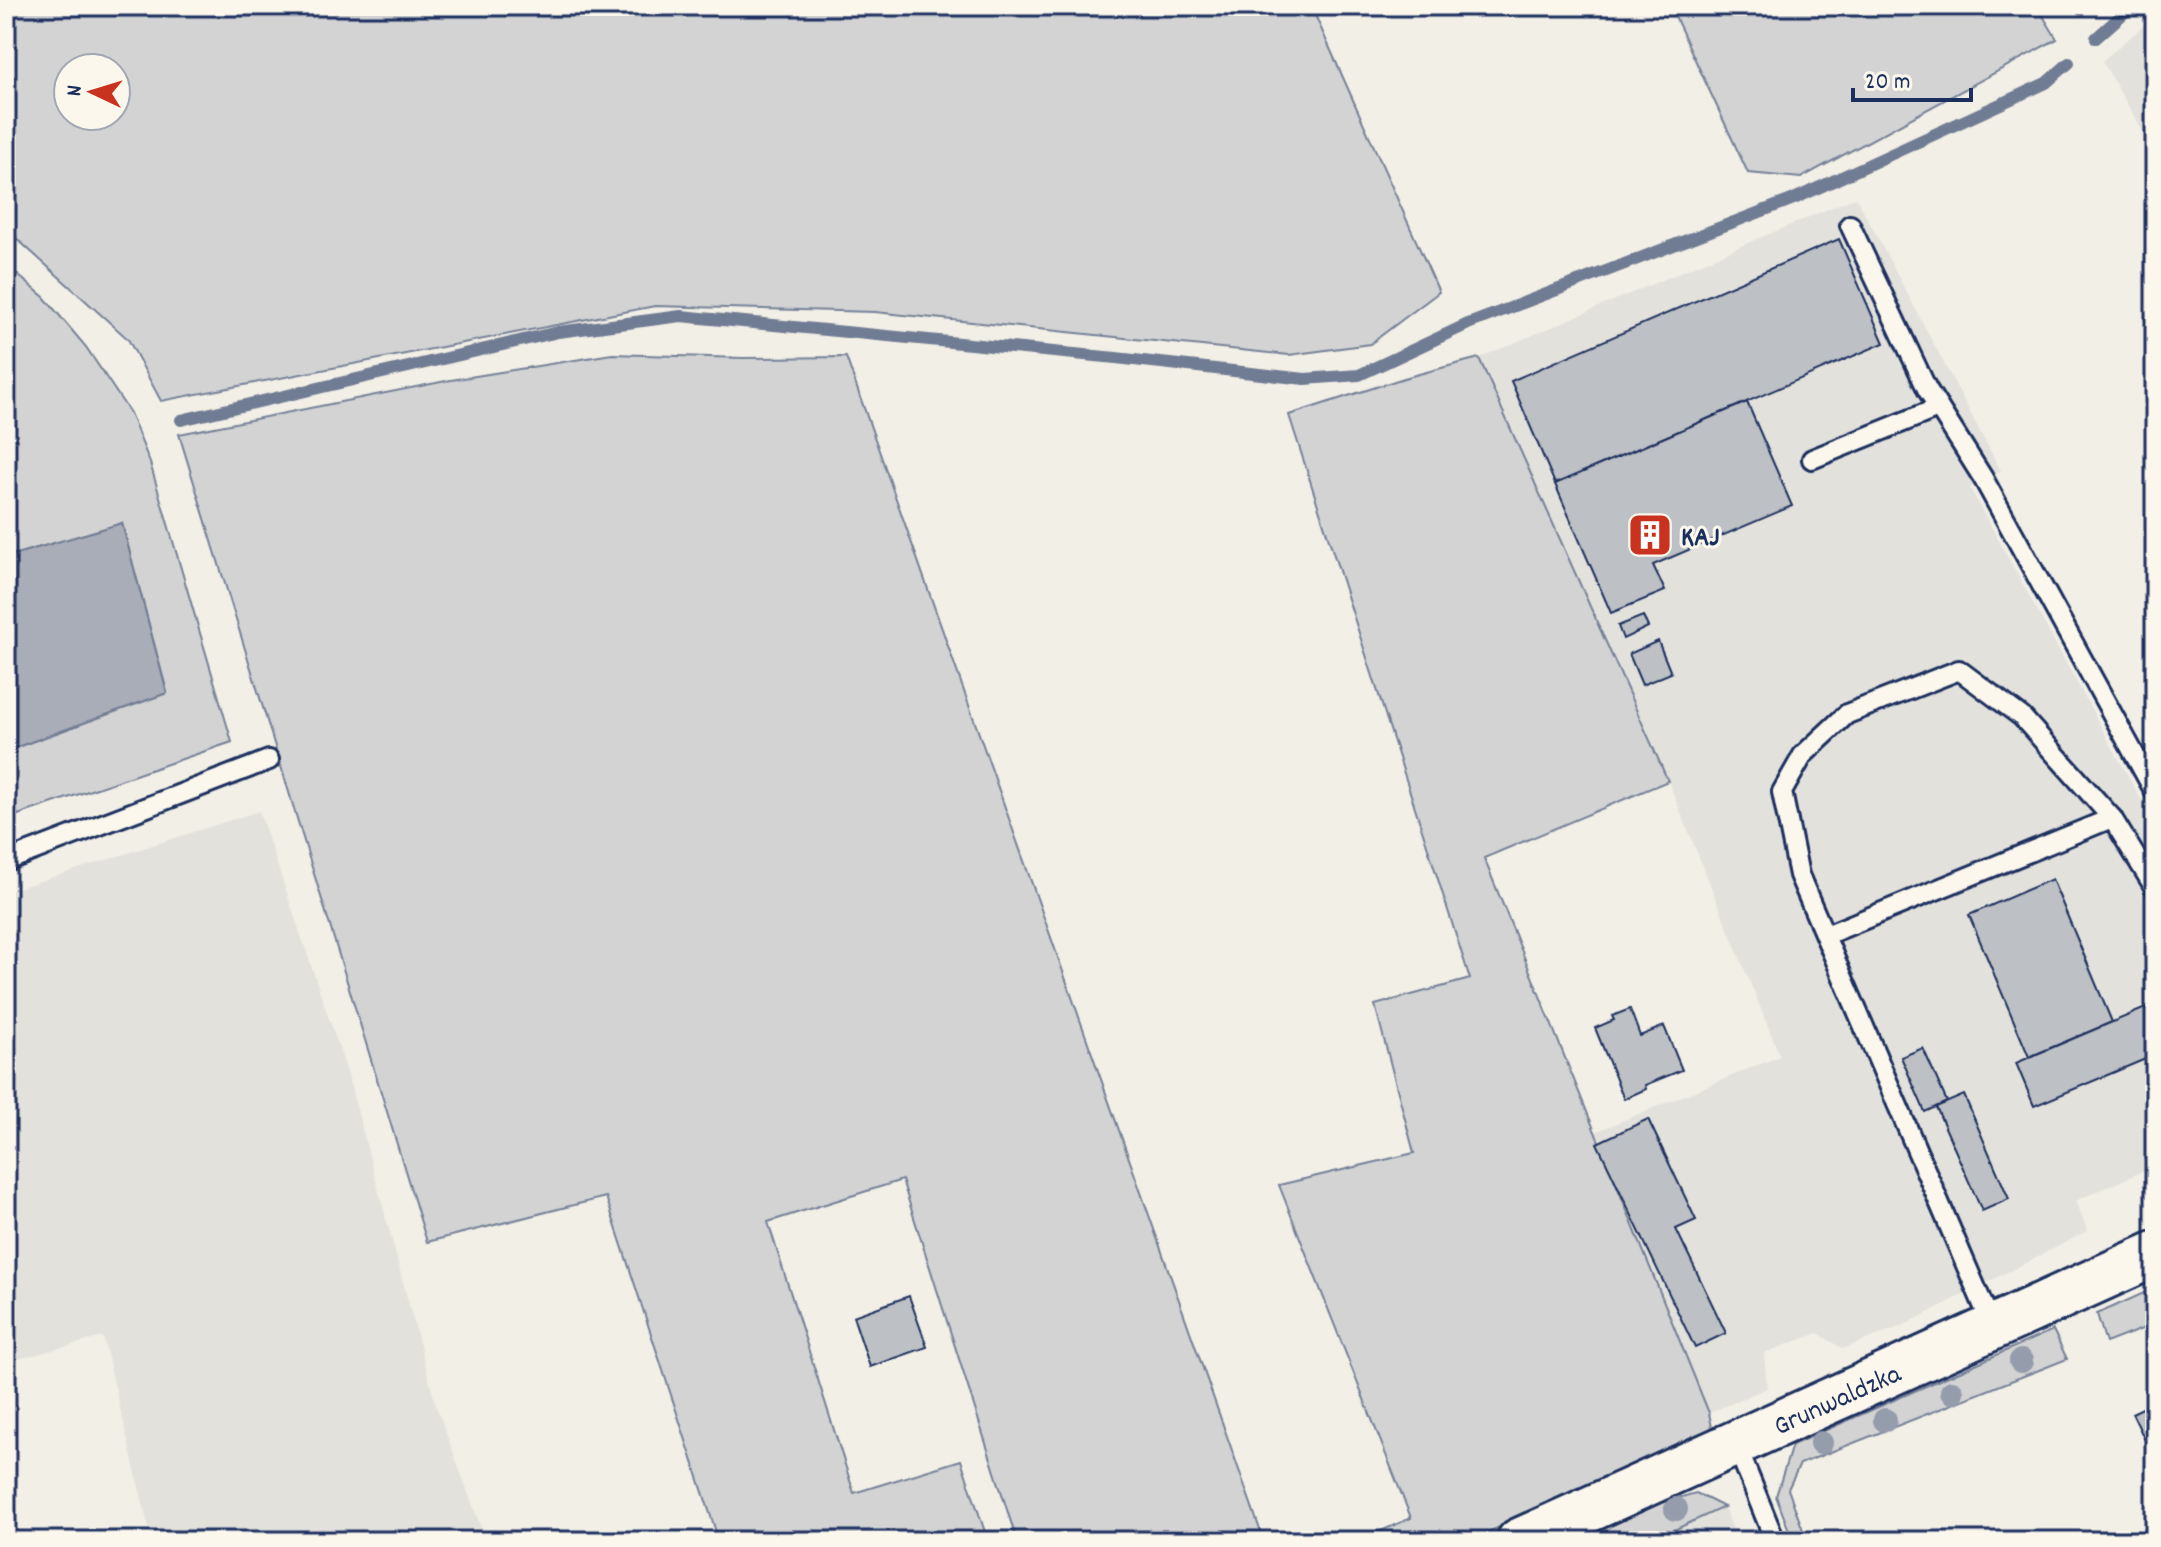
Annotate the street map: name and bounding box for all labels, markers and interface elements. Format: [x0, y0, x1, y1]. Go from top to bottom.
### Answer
north arrow [52, 52, 132, 132]
scale bar [1853, 52, 1971, 102]
text: 20 m [1865, 66, 1911, 100]
text: N [60, 84, 91, 97]
building icon: KAJ [1626, 511, 1674, 559]
place label: KAJ [1681, 520, 1719, 560]
street label: Grunwaldzka [1768, 1356, 1909, 1449]

